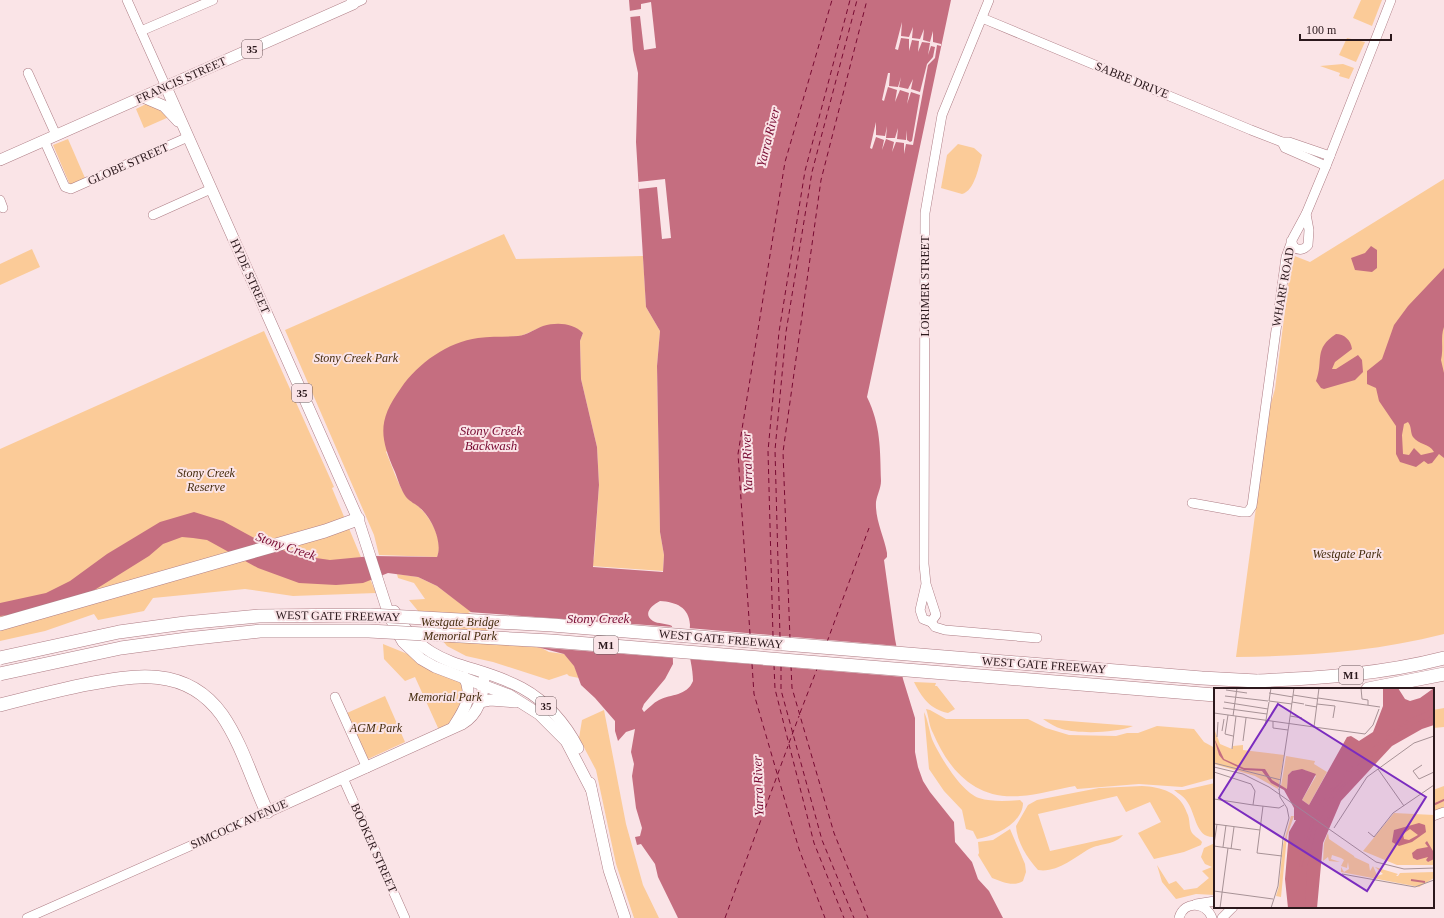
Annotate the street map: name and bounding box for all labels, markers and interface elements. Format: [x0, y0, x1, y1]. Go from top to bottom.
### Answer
scale bar [1300, 16, 1391, 42]
text: 100 m [1306, 23, 1337, 37]
road number: 35 [242, 40, 262, 58]
street label: FRANCIS STREET [134, 53, 229, 106]
street label: SABRE DRIVE [1093, 59, 1171, 101]
water label: Yarra River [753, 105, 783, 168]
street label: GLOBE STREET [85, 140, 171, 188]
street label: LORIMER STREET [918, 235, 932, 337]
street label: HYDE STREET [227, 236, 273, 316]
street label: WHARF ROAD [1269, 246, 1297, 328]
park label: Stony Creek Park [314, 351, 399, 365]
road number: 35 [292, 384, 312, 402]
water label: Stony Creek Backwash [460, 423, 523, 453]
water label: Yarra River [738, 431, 756, 493]
park label: Stony Creek Reserve [177, 466, 236, 494]
water label: Stony Creek [254, 529, 318, 563]
park label: Westgate Park [1312, 547, 1382, 561]
street label: WEST GATE FREEWAY [276, 608, 401, 624]
water label: Stony Creek [567, 611, 630, 626]
park label: Westgate Bridge Memorial Park [421, 615, 500, 643]
street label: WEST GATE FREEWAY [658, 627, 784, 651]
road number: M1 [594, 636, 618, 654]
street label: WEST GATE FREEWAY [981, 654, 1107, 676]
road number: M1 [1339, 666, 1363, 684]
inset map [1214, 688, 1434, 908]
park label: Memorial Park [407, 690, 482, 704]
road number: 35 [536, 697, 556, 715]
park label: AGM Park [349, 721, 403, 735]
water label: Yarra River [749, 755, 767, 817]
street label: SIMCOCK AVENUE [188, 796, 290, 852]
street label: BOOKER STREET [348, 801, 400, 895]

